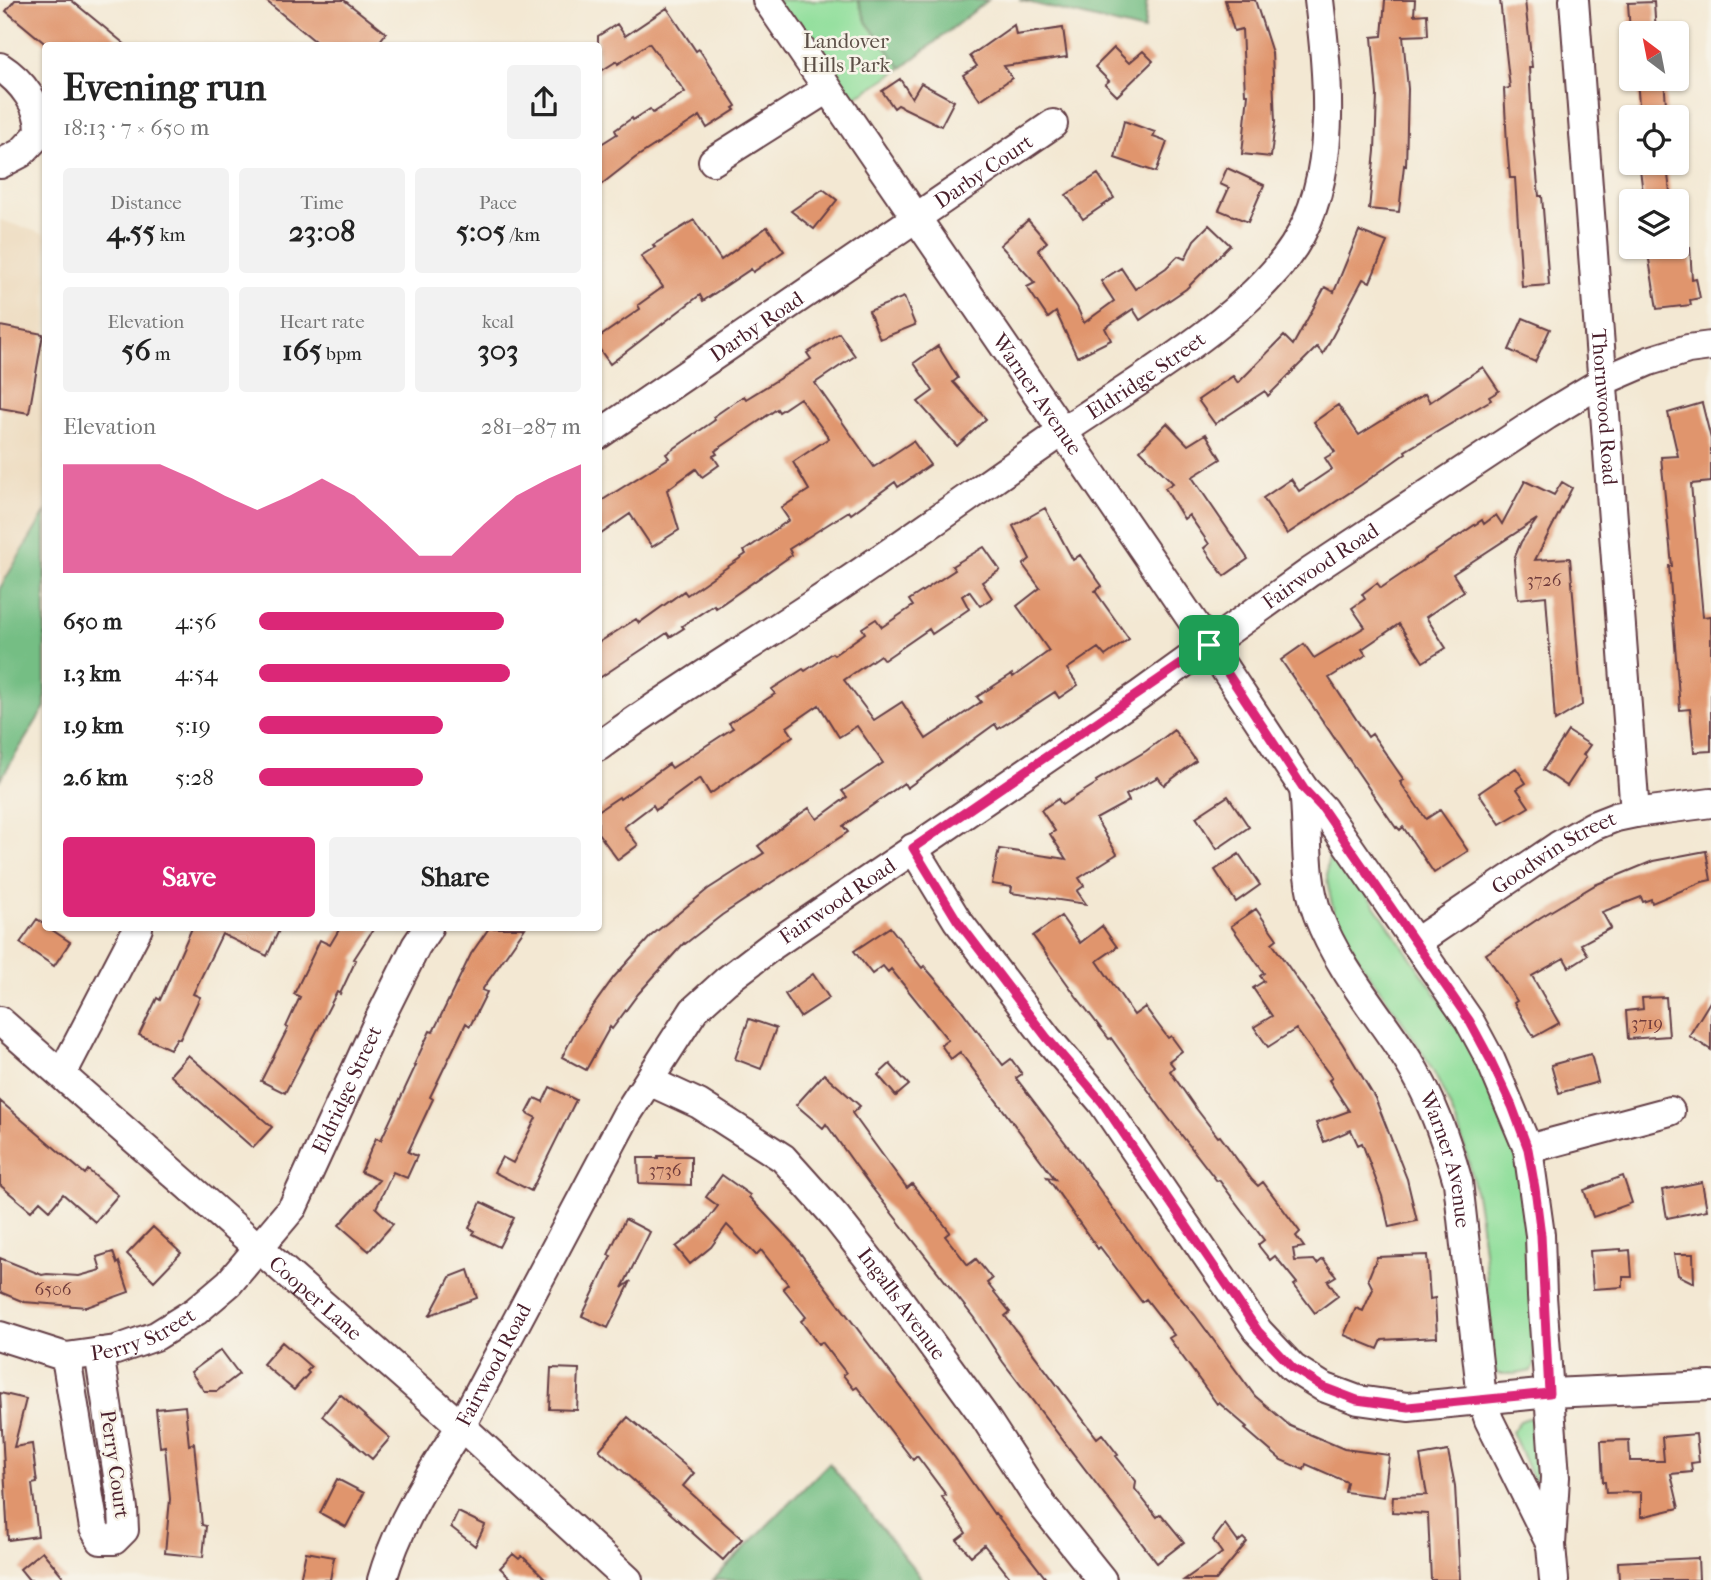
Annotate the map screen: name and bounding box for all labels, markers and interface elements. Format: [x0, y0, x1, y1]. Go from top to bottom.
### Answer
north arrow [1619, 21, 1689, 91]
map controls [1619, 21, 1689, 259]
park label: Landover Hills Park [802, 29, 890, 77]
text: Evening run [63, 65, 266, 110]
button: share [507, 65, 581, 139]
button: locate [1619, 105, 1689, 175]
text: 18:13 · 7 × 650 m [63, 114, 209, 141]
street label: Darby Court [930, 129, 1038, 214]
button: layers [1619, 189, 1689, 259]
text: Distance [110, 192, 182, 214]
text: Time [300, 192, 344, 214]
text: Pace [479, 192, 517, 214]
text: 4.55 [107, 214, 156, 249]
text: 23:08 [289, 214, 355, 249]
text: 5:05 [456, 214, 506, 249]
text: km [156, 224, 185, 246]
text: /km [506, 224, 540, 246]
street label: Darby Road [705, 286, 808, 367]
text: Elevation [108, 311, 184, 333]
text: Heart rate [279, 311, 365, 333]
text: kcal [482, 311, 514, 333]
street label: Eldridge Street [1082, 326, 1210, 424]
street label: Warner Avenue [987, 328, 1087, 459]
street label: Thornwood Road [1587, 328, 1622, 486]
text: 56 [121, 333, 151, 368]
text: 165 [282, 333, 322, 368]
text: 303 [477, 333, 519, 368]
text: m [151, 343, 171, 365]
text: bpm [322, 343, 362, 365]
text: Elevation [63, 413, 156, 440]
text: 281–287 m [481, 413, 581, 440]
street label: Fairwood Road [1258, 518, 1383, 614]
house number: 3726 [1526, 570, 1562, 591]
text: 650 m [63, 608, 122, 635]
text: 4:56 [175, 608, 217, 635]
pin [1179, 615, 1239, 675]
icon: arrive [1190, 626, 1228, 664]
text: 1.3 km [63, 660, 121, 687]
text: 4:54 [175, 660, 218, 687]
text: 1.9 km [63, 712, 123, 739]
text: 5:19 [175, 712, 211, 739]
text: 2.6 km [63, 764, 128, 791]
text: 5:28 [175, 764, 214, 791]
street label: Goodwin Street [1487, 806, 1620, 899]
button: Save [63, 837, 315, 917]
button: Share [329, 837, 581, 917]
street label: Fairwood Road [775, 853, 900, 949]
house number: 3719 [1631, 1013, 1663, 1034]
street label: Eldridge Street [307, 1022, 387, 1157]
street label: Warner Avenue [1414, 1087, 1475, 1229]
house number: 3736 [648, 1160, 682, 1181]
street label: Ingalls Avenue [853, 1243, 951, 1364]
street label: Cooper Lane [264, 1251, 367, 1345]
house number: 6506 [34, 1279, 72, 1300]
street label: Fairwood Road [451, 1299, 536, 1430]
street label: Perry Street [89, 1302, 200, 1365]
street label: Perry Court [96, 1408, 135, 1520]

